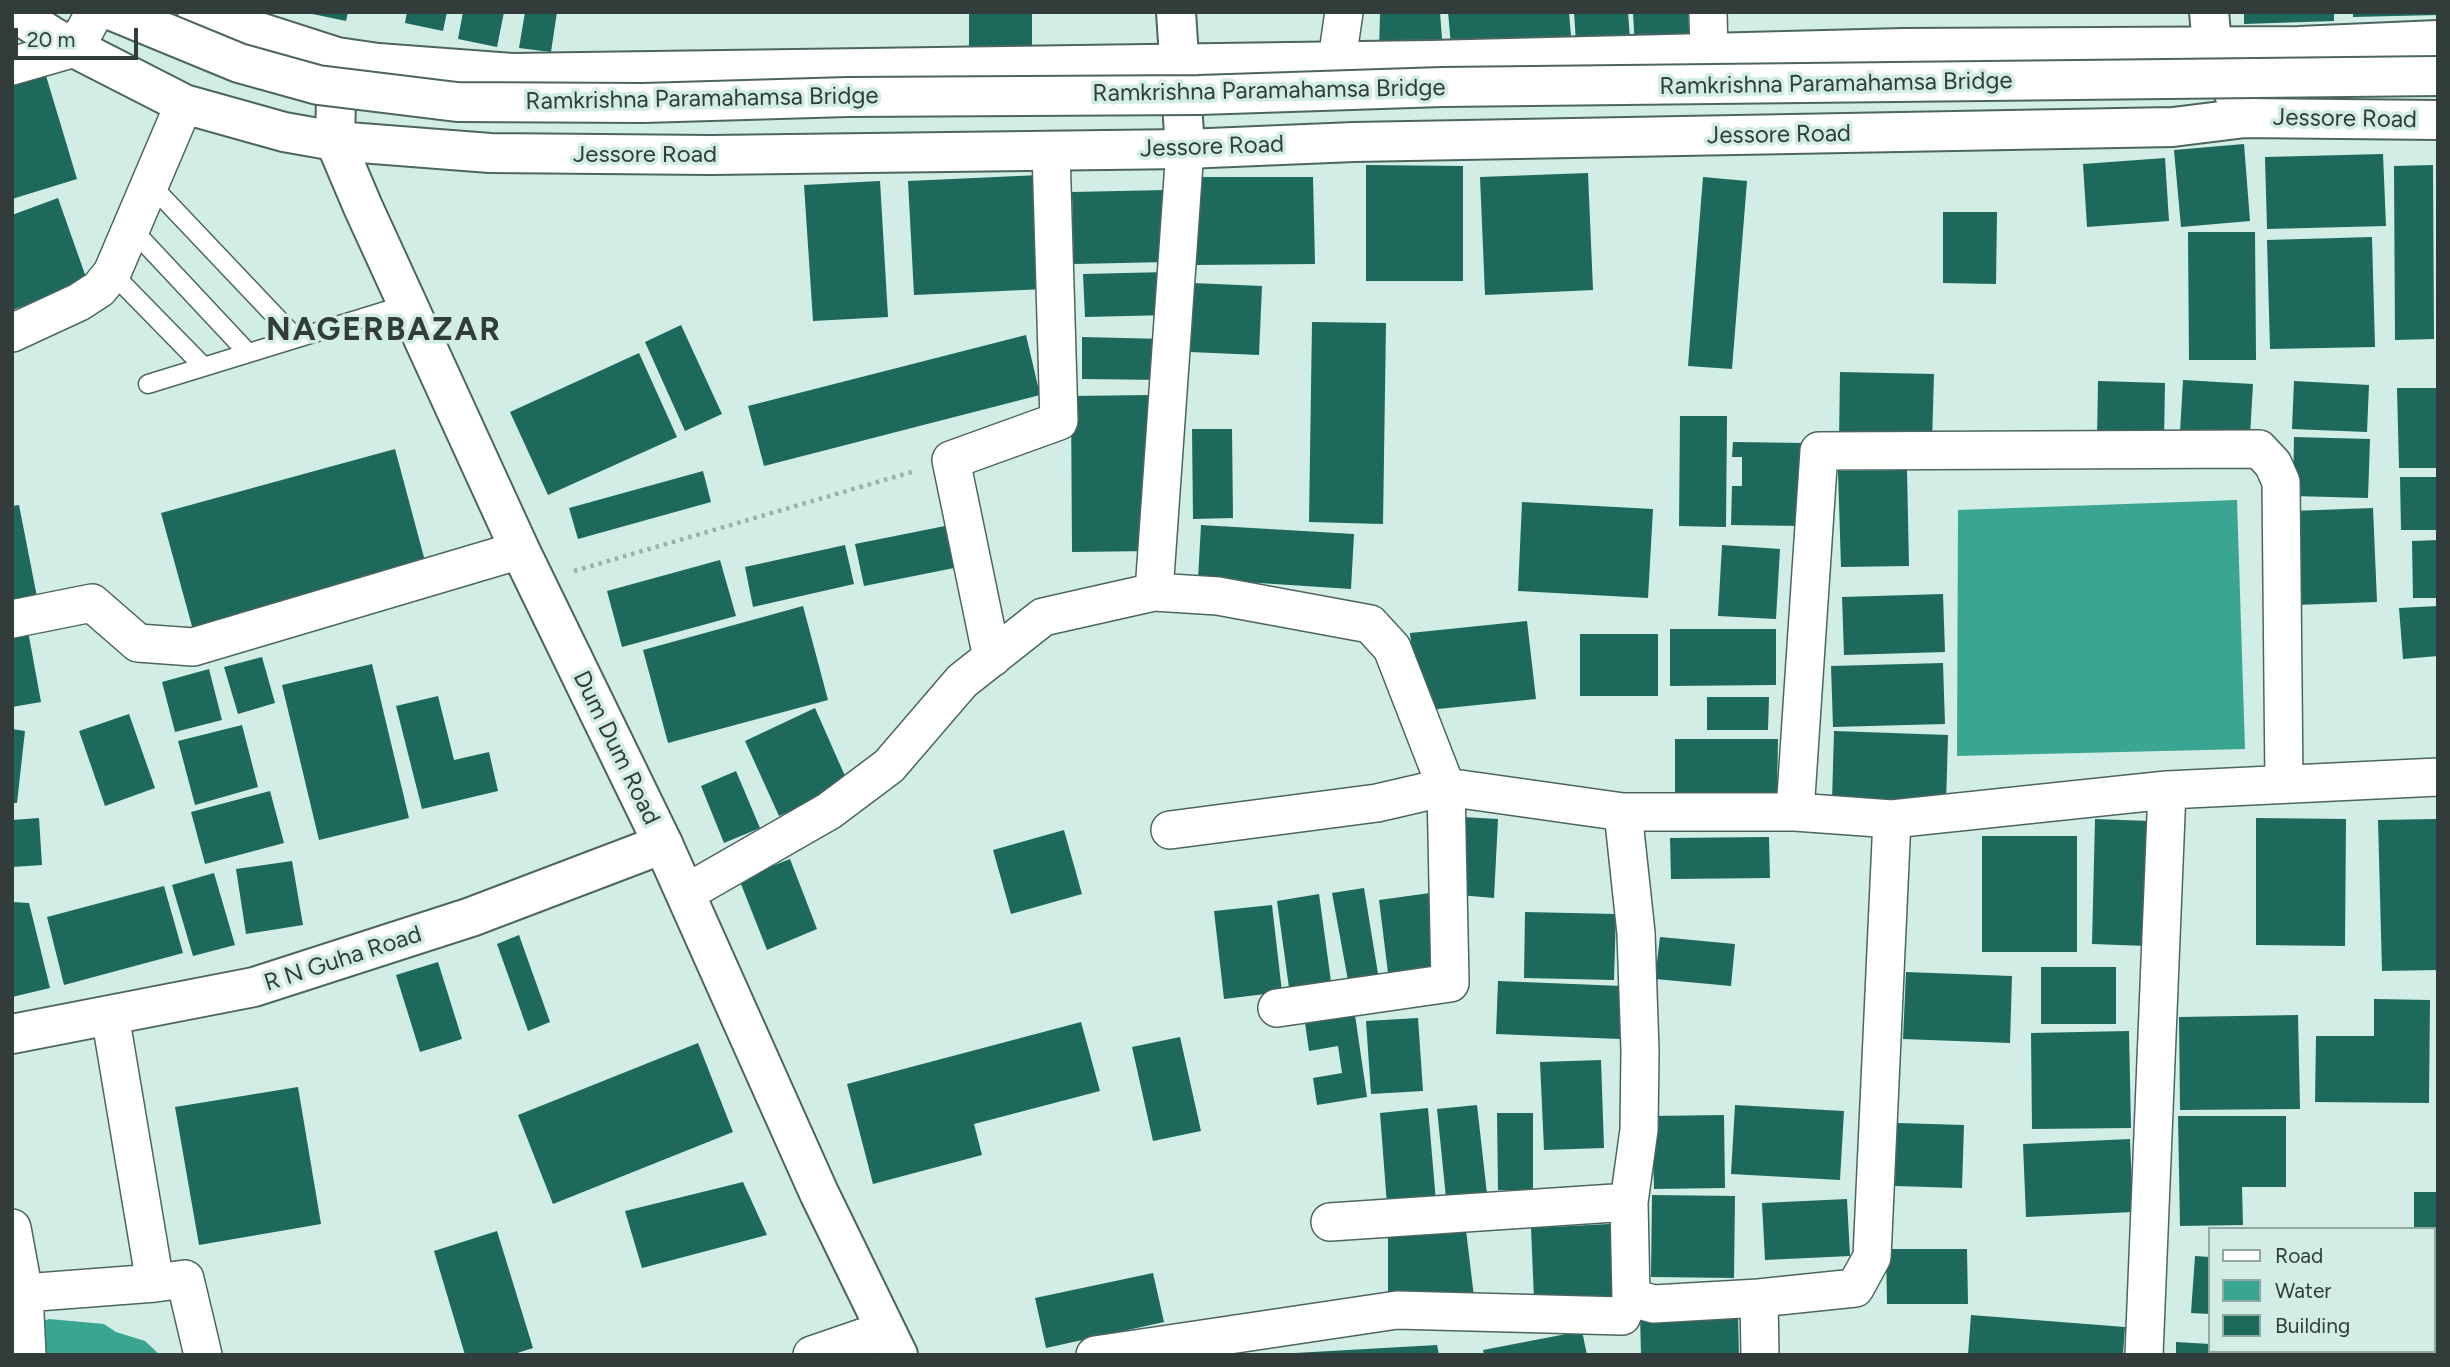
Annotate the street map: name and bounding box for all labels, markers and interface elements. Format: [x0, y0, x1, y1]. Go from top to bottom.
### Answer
scale bar [18, 14, 142, 58]
text: 20 m [27, 27, 75, 52]
street label: Ramkrishna Paramahamsa Bridge [1659, 67, 2013, 101]
street label: Ramkrishna Paramahamsa Bridge [1092, 74, 1446, 108]
street label: Ramkrishna Paramahamsa Bridge [525, 82, 879, 116]
street label: Jessore Road [2273, 103, 2417, 135]
street label: Jessore Road [1707, 119, 1851, 151]
street label: Jessore Road [1139, 130, 1285, 164]
street label: Jessore Road [573, 141, 717, 169]
district label: NAGERBAZAR [267, 312, 501, 350]
street label: Dum Dum Road [566, 666, 666, 830]
street label: R N Guha Road [261, 920, 425, 998]
legend [2208, 1227, 2436, 1353]
text: Road [2275, 1243, 2323, 1268]
text: Water [2275, 1278, 2331, 1303]
text: Building [2275, 1313, 2350, 1338]

